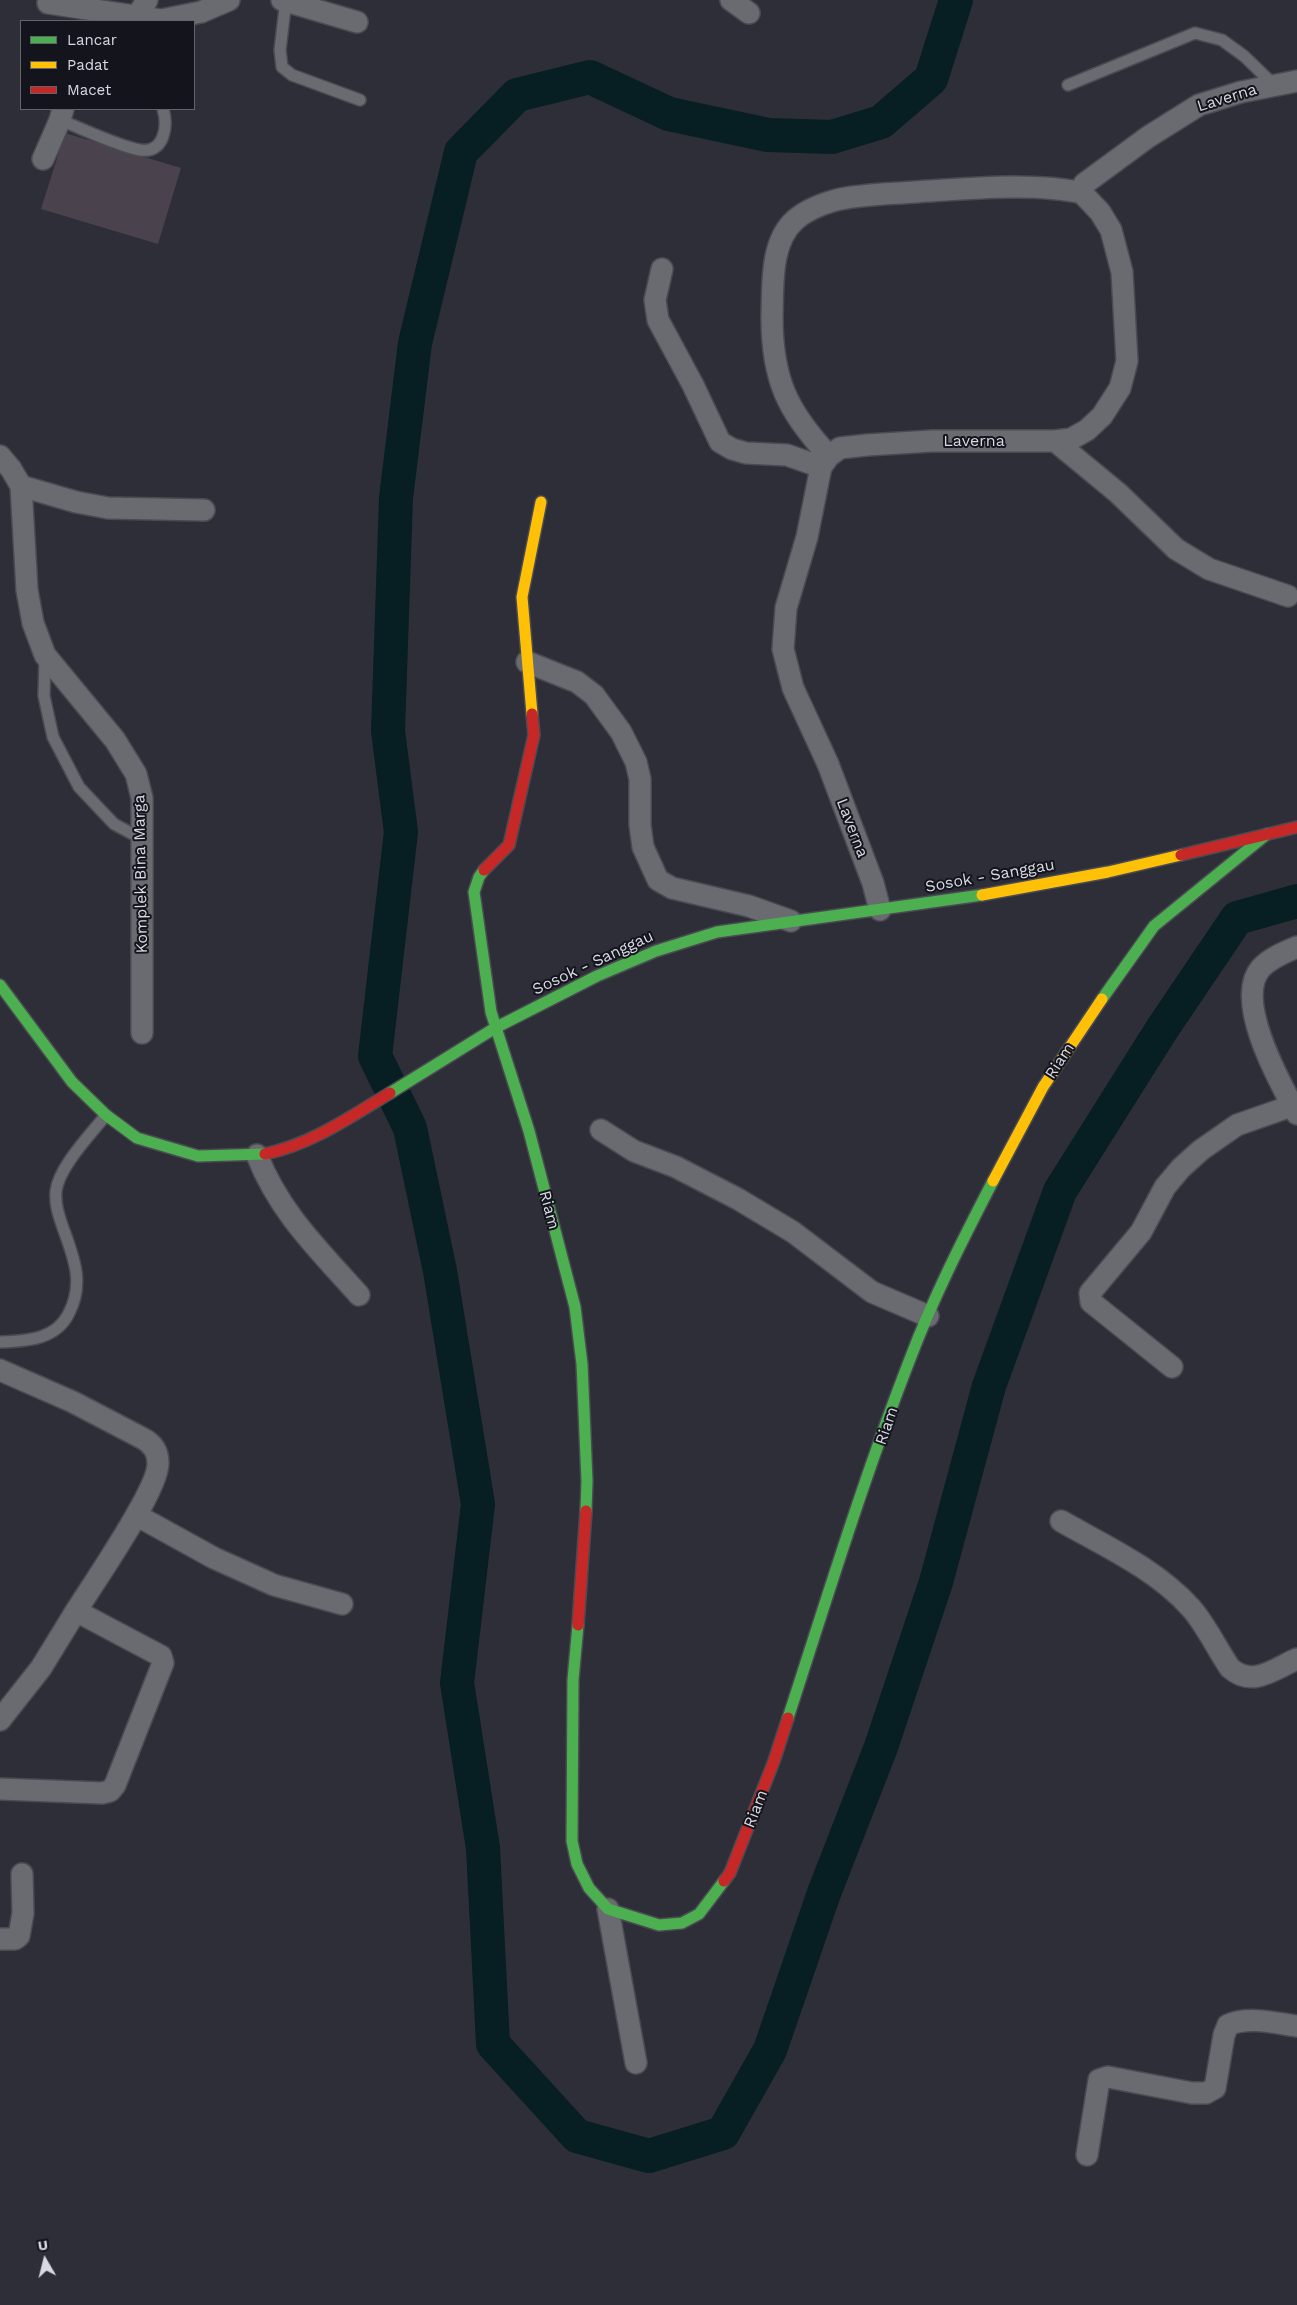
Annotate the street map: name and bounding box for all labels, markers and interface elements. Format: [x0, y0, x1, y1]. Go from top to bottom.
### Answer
legend [20, 20, 195, 110]
text: Lancar [67, 31, 117, 49]
text: Padat [67, 56, 109, 74]
street label: Laverna [1195, 80, 1259, 116]
text: Macet [67, 81, 111, 99]
street label: Laverna [943, 431, 1005, 451]
street label: Komplek Bina Marga [130, 794, 152, 954]
street label: Laverna [832, 796, 872, 860]
street label: Sosok - Sanggau [924, 855, 1056, 897]
street label: Sosok - Sanggau [530, 927, 656, 999]
street label: Riam [1041, 1039, 1079, 1083]
street label: Riam [535, 1189, 563, 1231]
street label: Riam [872, 1404, 902, 1448]
street label: Riam [740, 1787, 772, 1831]
north arrow [20, 2235, 70, 2285]
text: U [37, 2237, 49, 2254]

